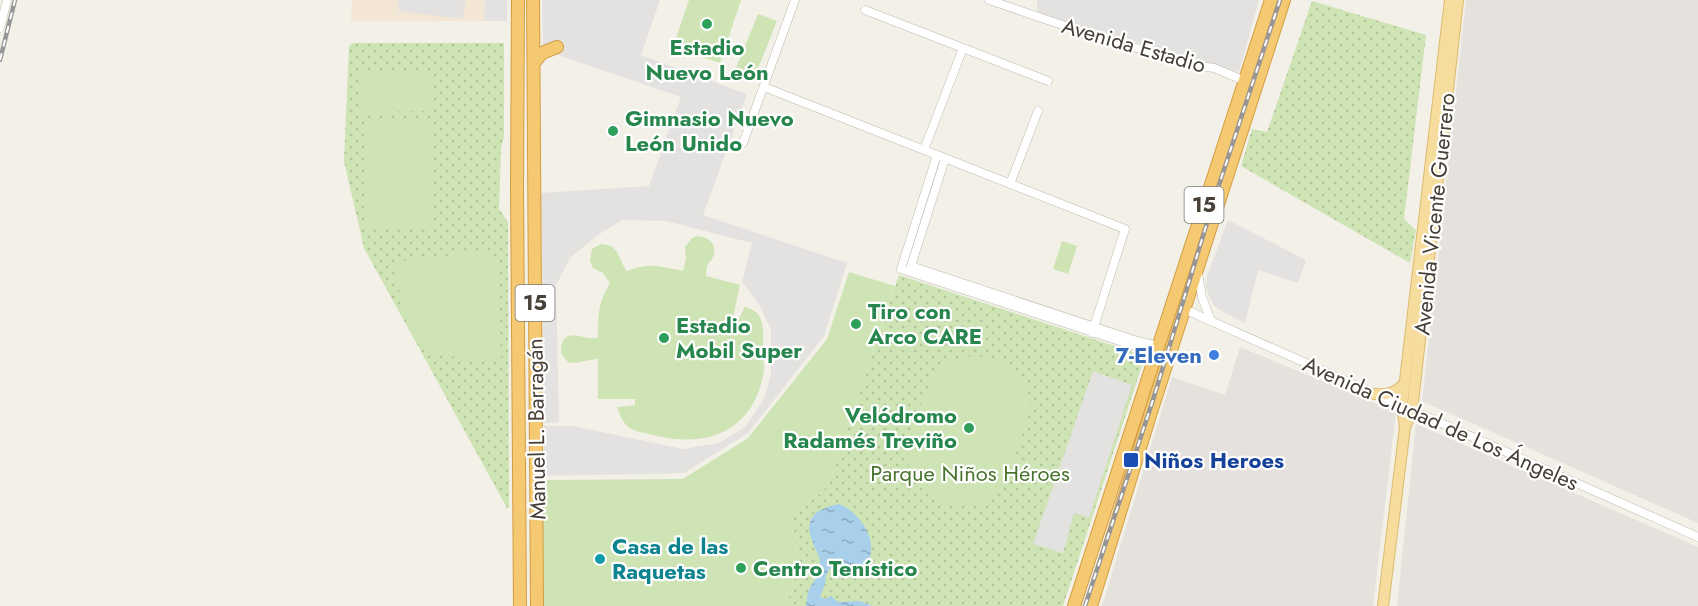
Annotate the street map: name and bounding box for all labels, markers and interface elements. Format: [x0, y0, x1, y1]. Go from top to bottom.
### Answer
street label: Avenida Estadio [1058, 9, 1210, 81]
marker: Estadio Nuevo León [700, 17, 714, 31]
place label: Estadio Nuevo León [645, 31, 769, 88]
street label: Avenida Vicente Guerrero [1405, 91, 1463, 337]
place label: Gimnasio Nuevo León Unido [625, 102, 794, 159]
marker: Gimnasio Nuevo León Unido [606, 124, 620, 138]
road number: 15 [1184, 187, 1224, 223]
road number: 15 [516, 285, 554, 321]
place label: Tiro con Arco CARE [867, 295, 982, 352]
place label: Estadio Mobil Super [676, 309, 802, 366]
marker: Tiro con Arco CARE [849, 317, 863, 331]
marker: Estadio Mobil Super [657, 331, 671, 345]
street label: Manuel L. Barragán [518, 338, 554, 520]
place label: 7-Eleven [1116, 339, 1202, 371]
marker: 7-Eleven [1207, 348, 1221, 362]
street label: Avenida Ciudad de Los Ángeles [1298, 348, 1584, 498]
place label: Velódromo Radamés Treviño [783, 399, 957, 456]
marker: Velódromo Radamés Treviño [962, 421, 976, 435]
place label: Niños Heroes [1144, 444, 1284, 476]
marker: Niños Heroes [1122, 451, 1140, 469]
park label: Parque Niños Héroes [870, 457, 1070, 489]
place label: Casa de las Raquetas [612, 530, 728, 587]
marker: Casa de las Raquetas [593, 552, 607, 566]
place label: Centro Tenístico [753, 552, 917, 584]
marker: Centro Tenístico [734, 561, 748, 575]

